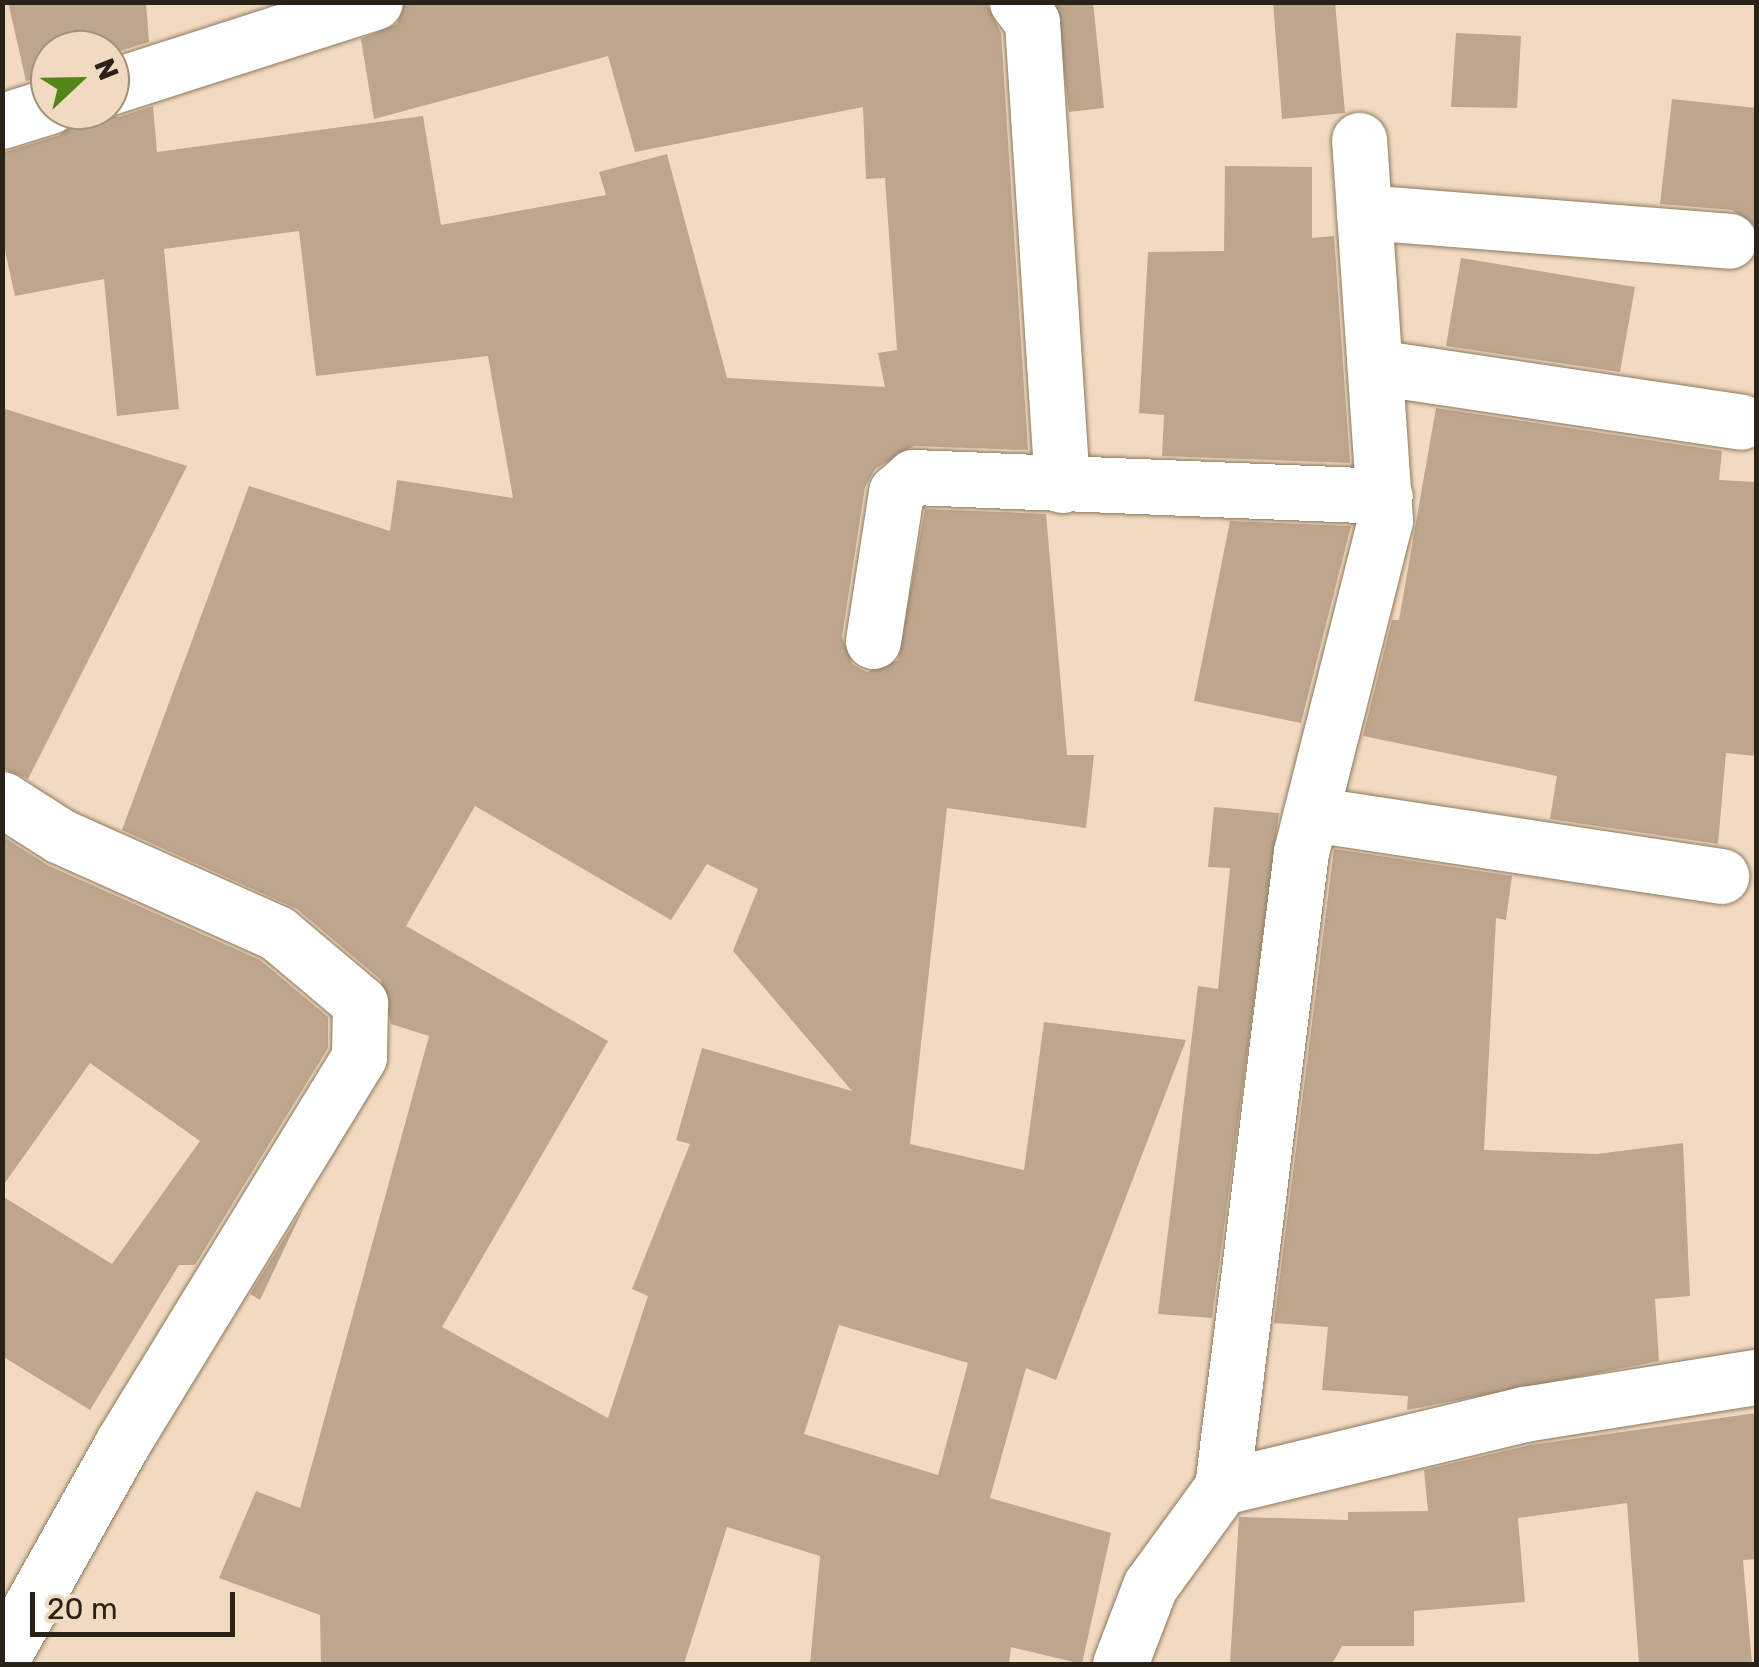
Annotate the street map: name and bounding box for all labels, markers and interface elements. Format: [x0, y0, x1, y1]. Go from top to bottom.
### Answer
north arrow [30, 30, 130, 130]
text: N [87, 54, 125, 85]
scale bar [35, 1572, 240, 1634]
text: 20 m [47, 1591, 118, 1627]

